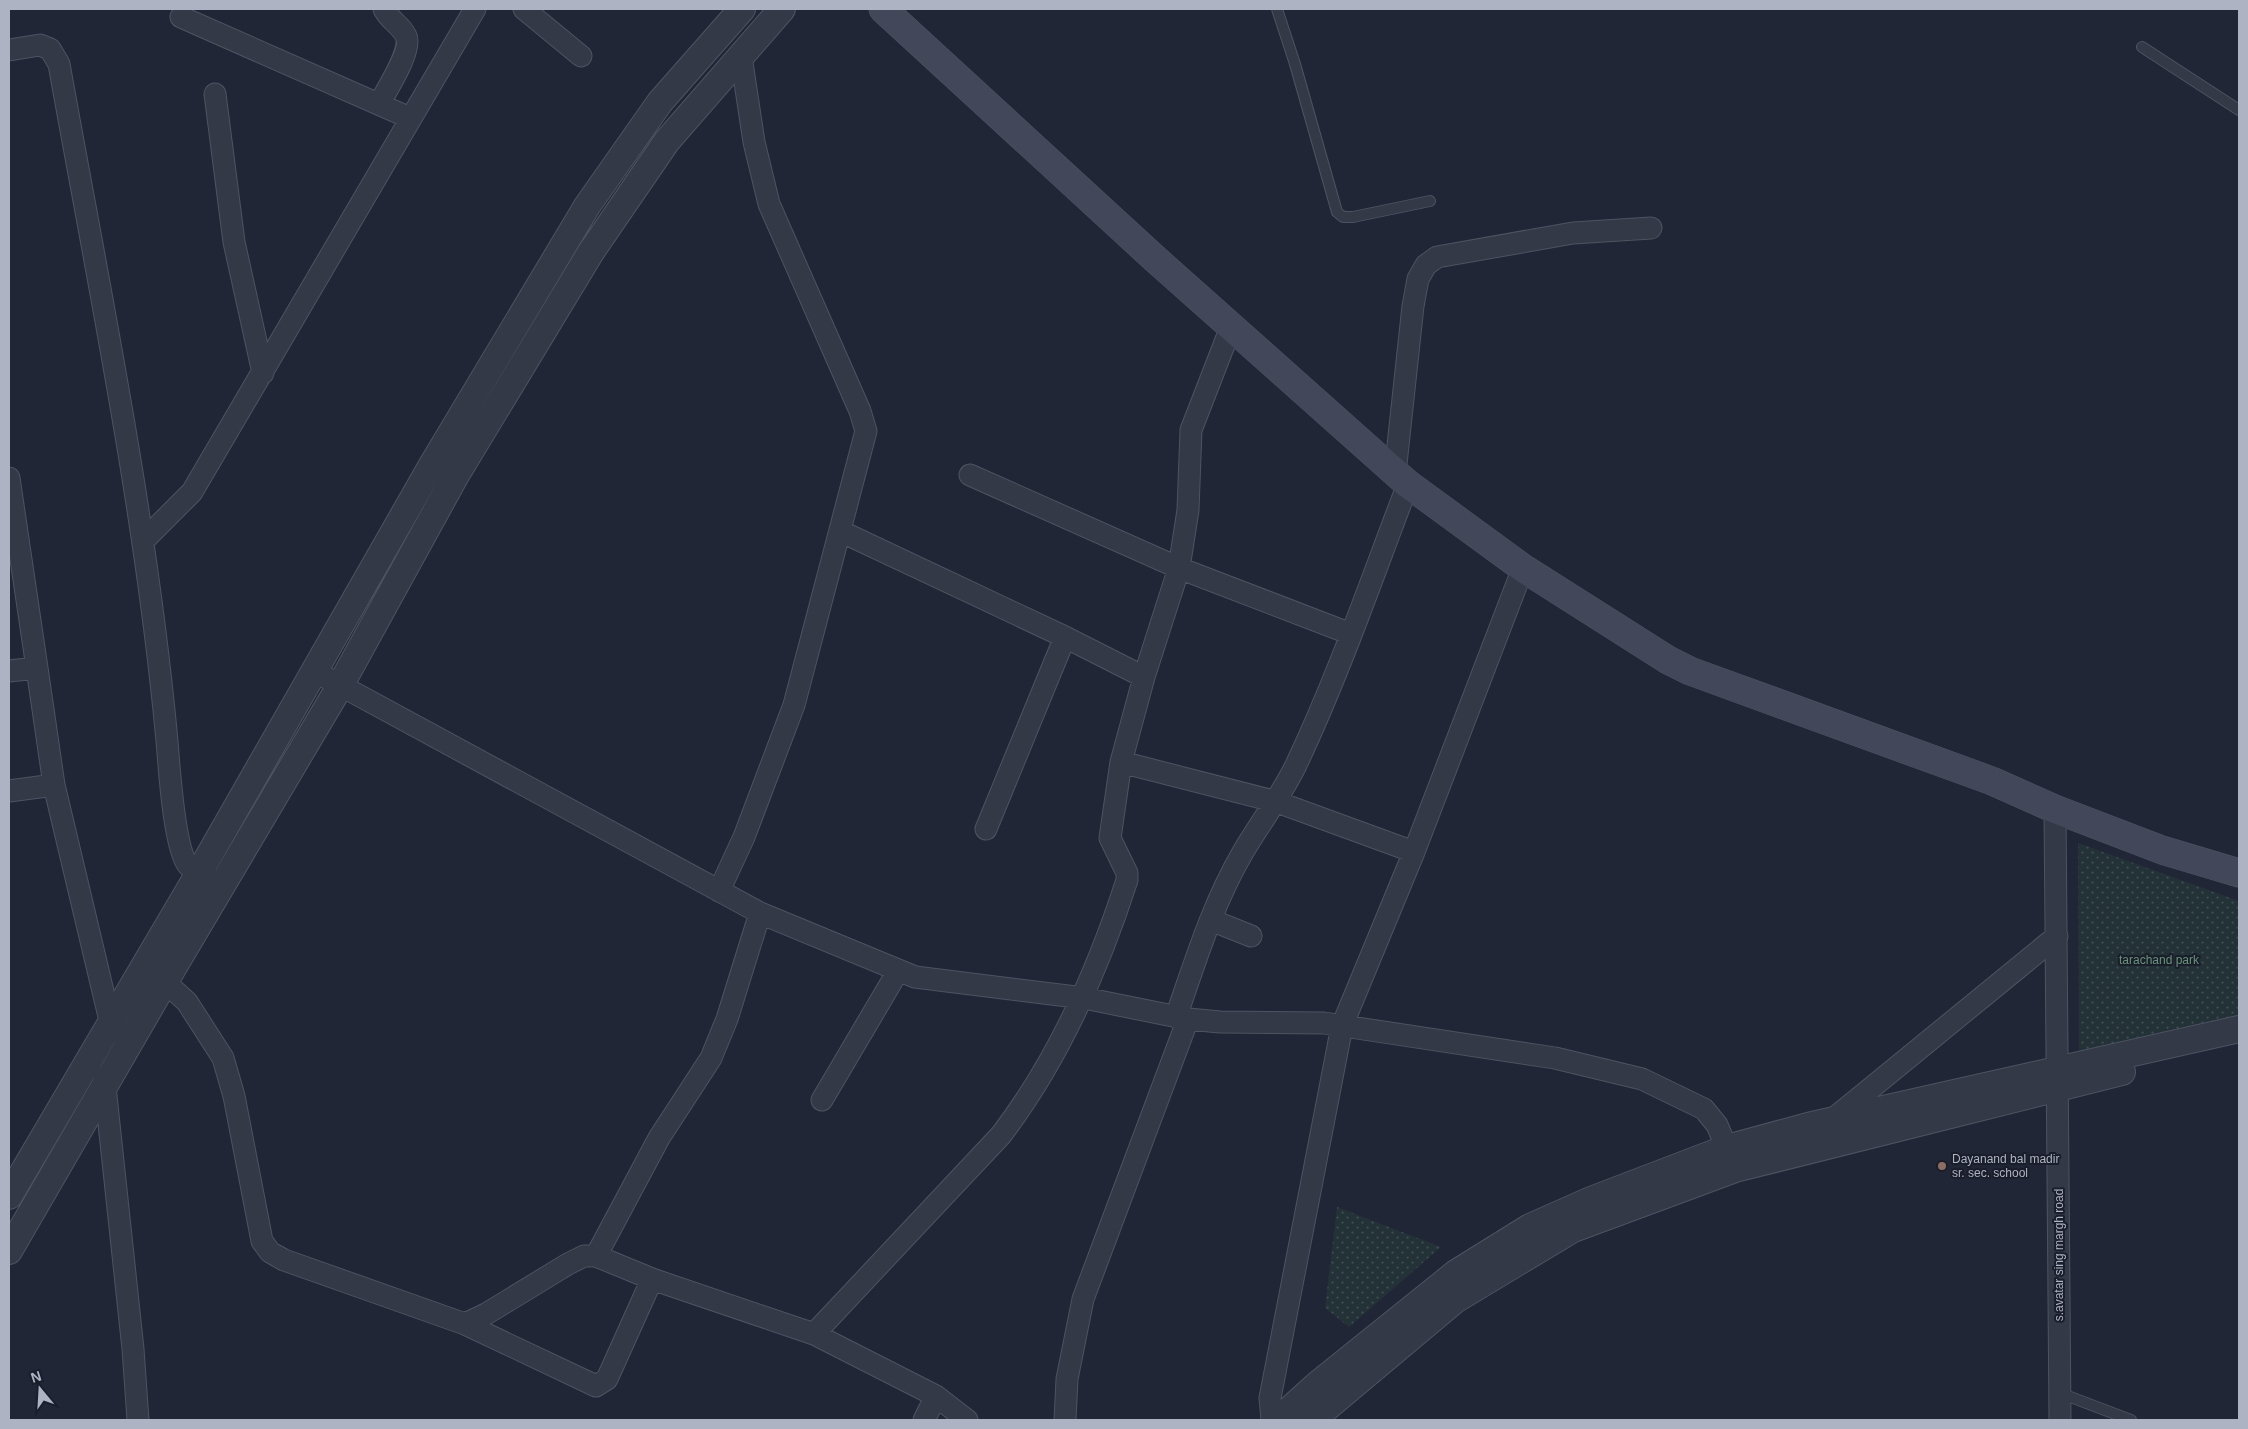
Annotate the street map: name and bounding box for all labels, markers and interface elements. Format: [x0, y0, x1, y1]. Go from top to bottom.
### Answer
park label: tarachand park [2119, 953, 2200, 967]
place label: Dayanand bal madir sr. sec. school [1952, 1152, 2059, 1180]
marker: Dayanand bal madir sr. sec. school [1936, 1160, 1948, 1172]
street label: s.avatar sing margh road [2052, 1189, 2066, 1321]
north arrow [15, 1364, 65, 1414]
text: N [29, 1367, 43, 1386]

